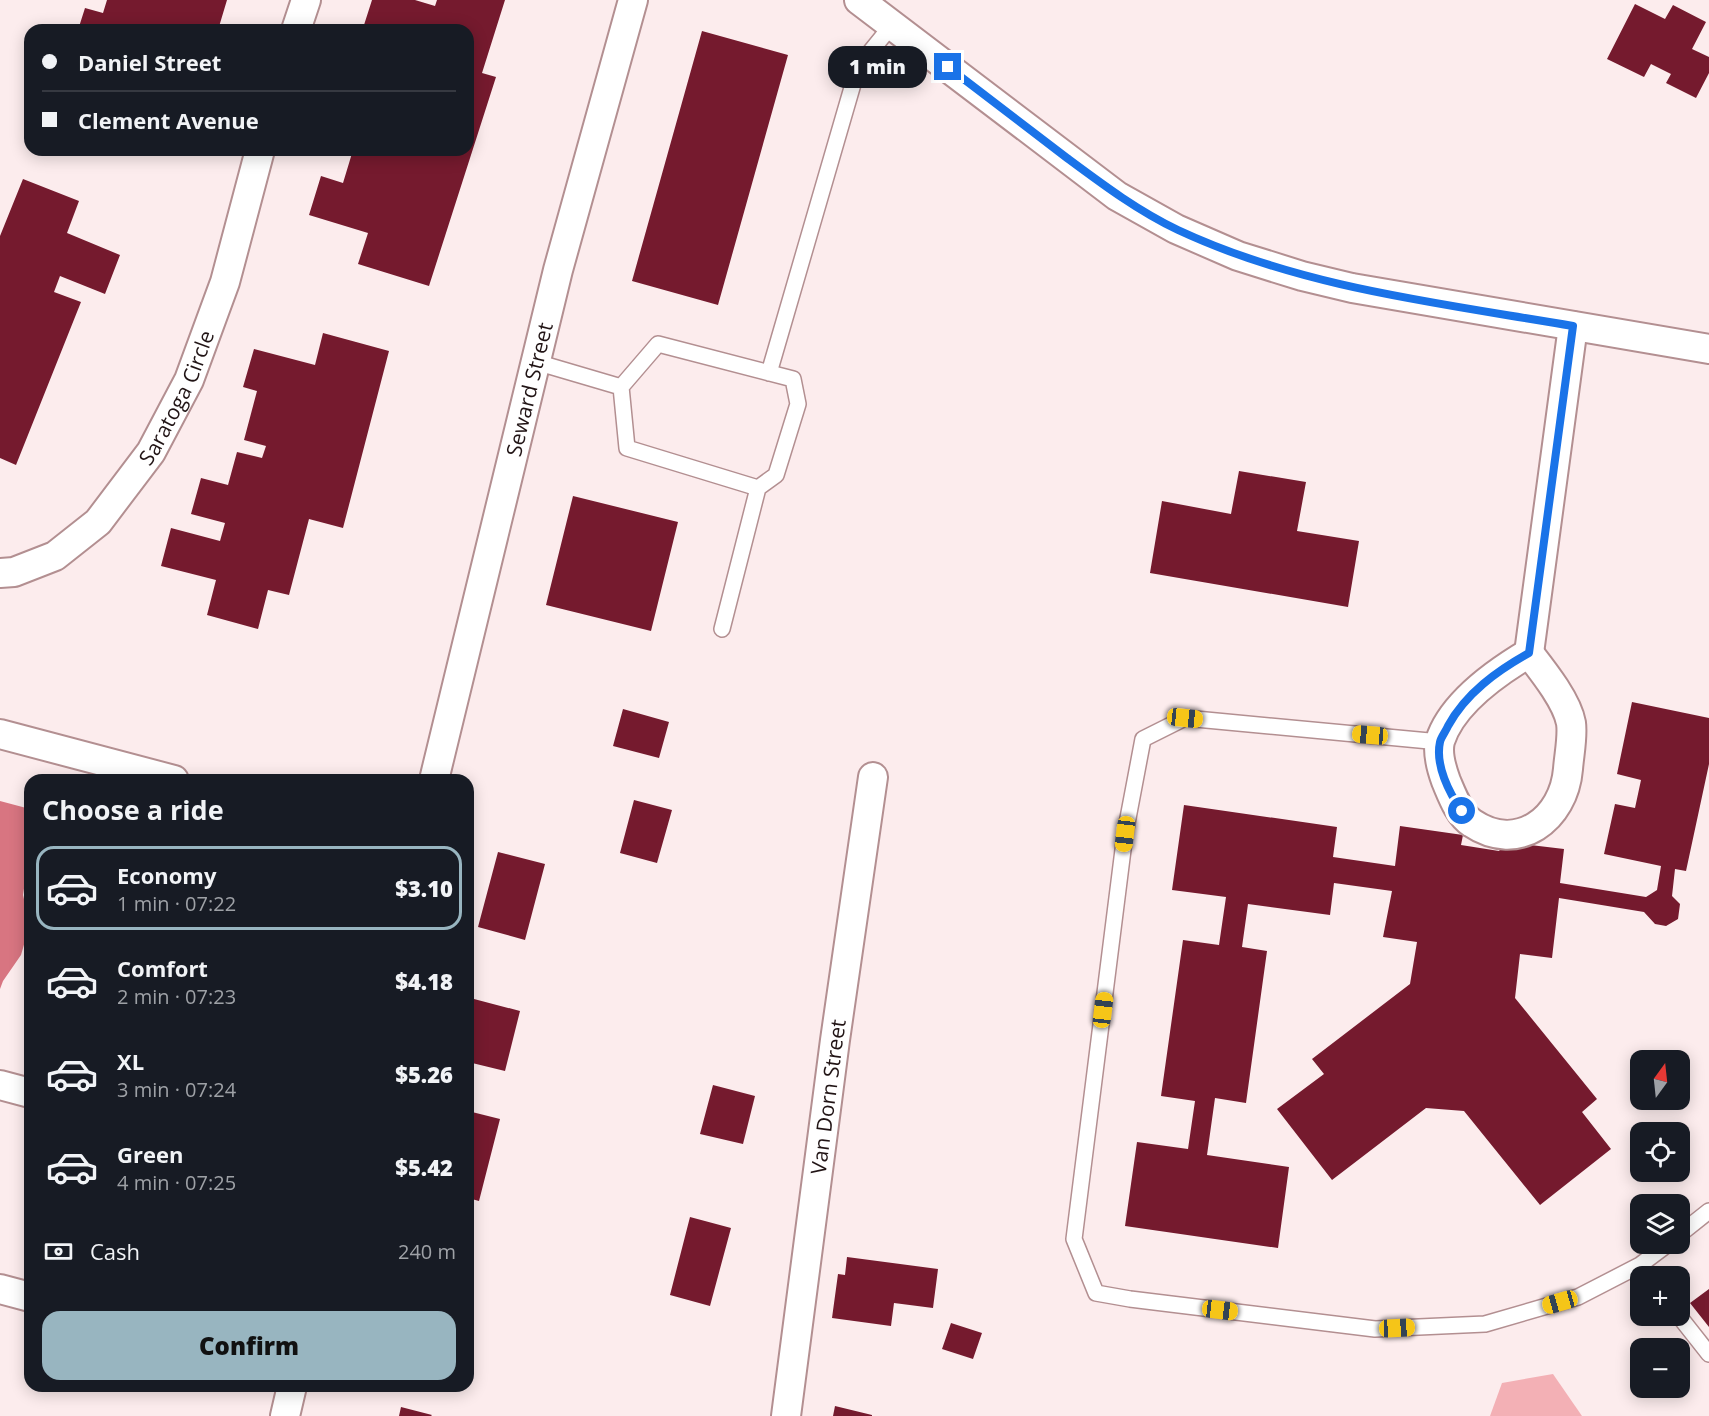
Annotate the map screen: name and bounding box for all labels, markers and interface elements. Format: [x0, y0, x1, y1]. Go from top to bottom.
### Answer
callout: 1 min [828, 46, 927, 88]
text: Daniel Street [78, 47, 221, 77]
text: 1 min [849, 53, 906, 80]
route end [934, 53, 961, 80]
text: Clement Avenue [78, 105, 259, 135]
street label: Seward Street [499, 320, 559, 459]
street label: Saratoga Circle [132, 326, 220, 471]
car [1166, 707, 1204, 729]
car [1351, 724, 1389, 746]
text: Choose a ride [42, 791, 224, 828]
route start [1448, 797, 1475, 824]
car [1114, 815, 1136, 853]
text: Economy [117, 860, 216, 890]
icon: car [45, 861, 99, 915]
text: $3.10 [395, 873, 453, 903]
text: 1 min · 07:22 [117, 890, 236, 917]
text: Comfort [117, 953, 208, 983]
icon: car [45, 954, 99, 1008]
text: $4.18 [395, 966, 453, 996]
text: 2 min · 07:23 [117, 983, 236, 1010]
car [1092, 991, 1114, 1029]
street label: Van Dorn Street [804, 1017, 852, 1176]
text: XL [117, 1046, 144, 1076]
icon: car [45, 1047, 99, 1101]
north arrow [1630, 1050, 1690, 1110]
map controls [1630, 1050, 1690, 1398]
text: $5.26 [395, 1059, 453, 1089]
text: 3 min · 07:24 [117, 1076, 236, 1103]
button: locate [1630, 1122, 1690, 1182]
text: Green [117, 1139, 183, 1169]
icon: car [45, 1140, 99, 1194]
text: $5.42 [395, 1152, 453, 1182]
text: 4 min · 07:25 [117, 1169, 236, 1196]
button: layers [1630, 1194, 1690, 1254]
icon: cash [42, 1235, 75, 1268]
text: Cash [90, 1236, 140, 1266]
text: 240 m [398, 1238, 456, 1265]
button: + [1630, 1266, 1690, 1326]
car [1540, 1288, 1580, 1316]
car [1201, 1299, 1239, 1321]
button: Confirm [42, 1311, 456, 1380]
car [1379, 1318, 1415, 1338]
button: − [1630, 1338, 1690, 1398]

